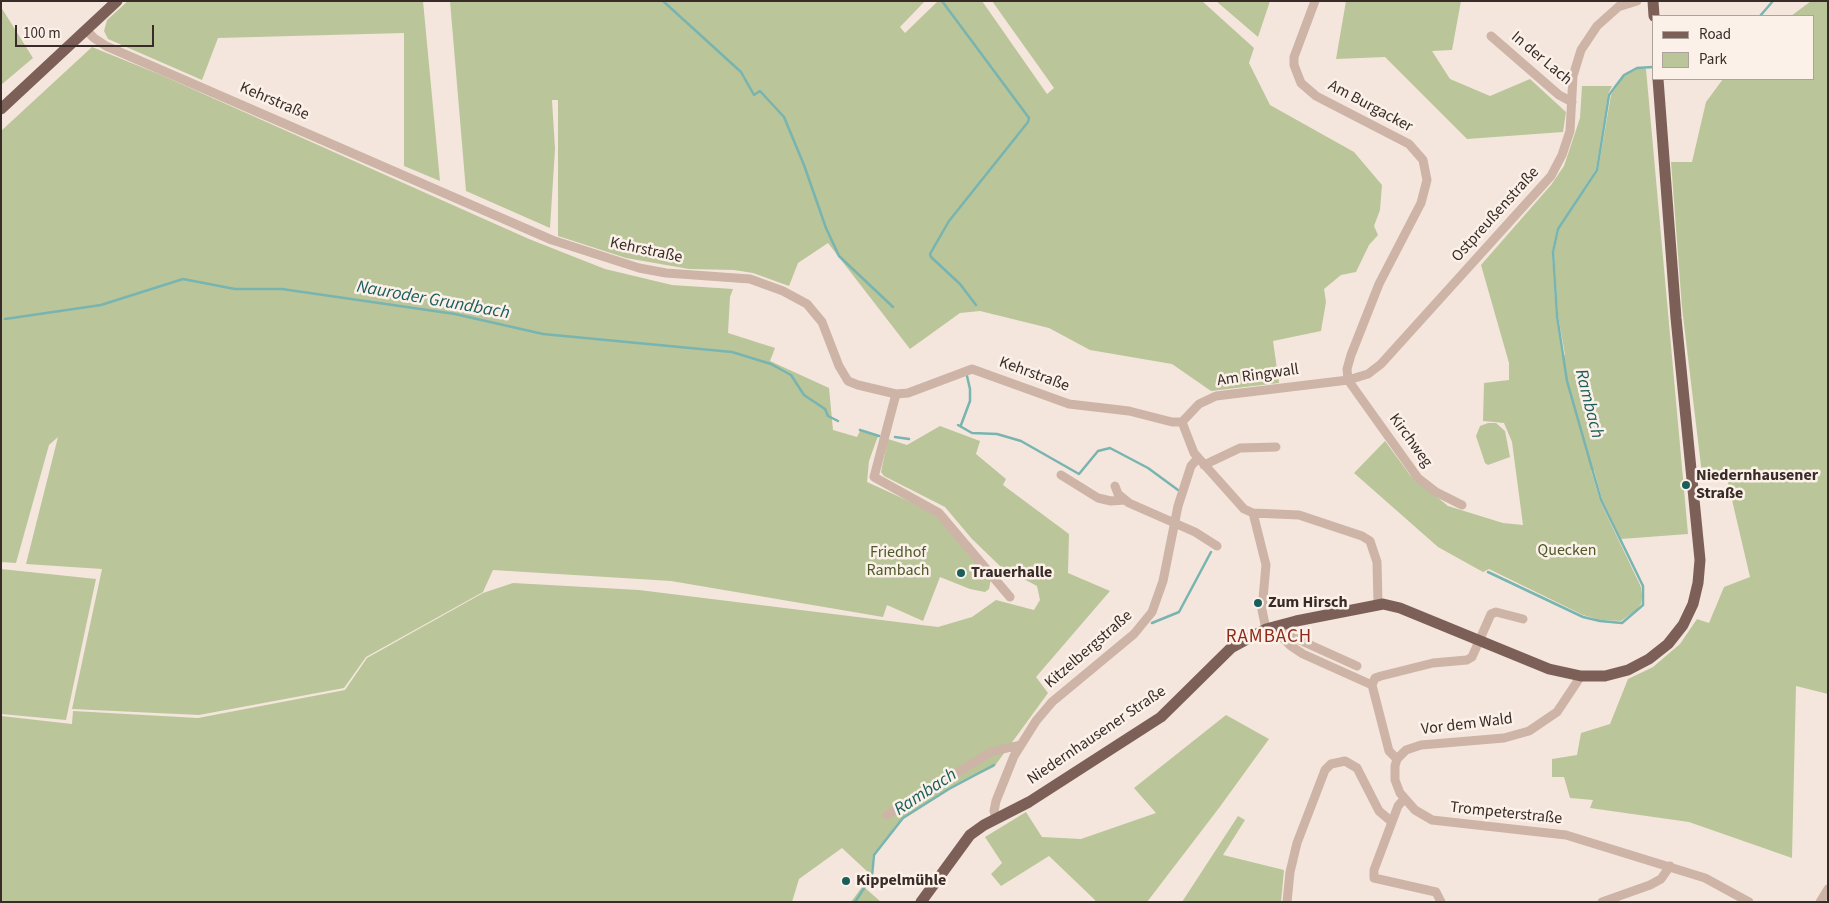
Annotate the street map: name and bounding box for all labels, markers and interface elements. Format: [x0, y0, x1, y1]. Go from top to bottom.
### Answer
scale bar [18, 15, 156, 47]
legend [1652, 15, 1814, 80]
text: 100 m [23, 23, 61, 44]
text: Road [1699, 24, 1731, 45]
street label: In der Lach [1507, 28, 1575, 90]
text: Park [1699, 49, 1727, 70]
street label: Am Burgacker [1324, 77, 1416, 137]
street label: Kehrstraße [236, 79, 312, 125]
street label: Ostpreußenstraße [1448, 163, 1544, 267]
street label: Kehrstraße [608, 234, 684, 268]
water label: Nauroder Grundbach [355, 277, 511, 325]
street label: Kehrstraße [996, 353, 1072, 397]
street label: Am Ringwall [1216, 361, 1300, 391]
water label: Rambach [1569, 367, 1607, 441]
street label: Kirchweg [1384, 410, 1436, 472]
place label: Niedernhausener Straße [1696, 466, 1818, 504]
marker: Niedernhausener Straße [1680, 479, 1692, 491]
park label: Quecken [1538, 541, 1596, 561]
park label: Friedhof Rambach [866, 543, 930, 581]
place label: Trauerhalle [971, 563, 1052, 583]
marker: Trauerhalle [955, 567, 967, 579]
place label: Zum Hirsch [1268, 593, 1348, 613]
marker: Zum Hirsch [1252, 597, 1264, 609]
street label: Kitzelbergstraße [1041, 607, 1137, 693]
district label: RAMBACH [1225, 627, 1313, 649]
street label: Niedernhausener Straße [1024, 683, 1170, 789]
street label: Vor dem Wald [1420, 710, 1514, 740]
water label: Rambach [891, 765, 961, 821]
street label: Trompeterstraße [1449, 799, 1563, 829]
place label: Kippelmühle [856, 871, 946, 891]
marker: Kippelmühle [840, 875, 852, 887]

